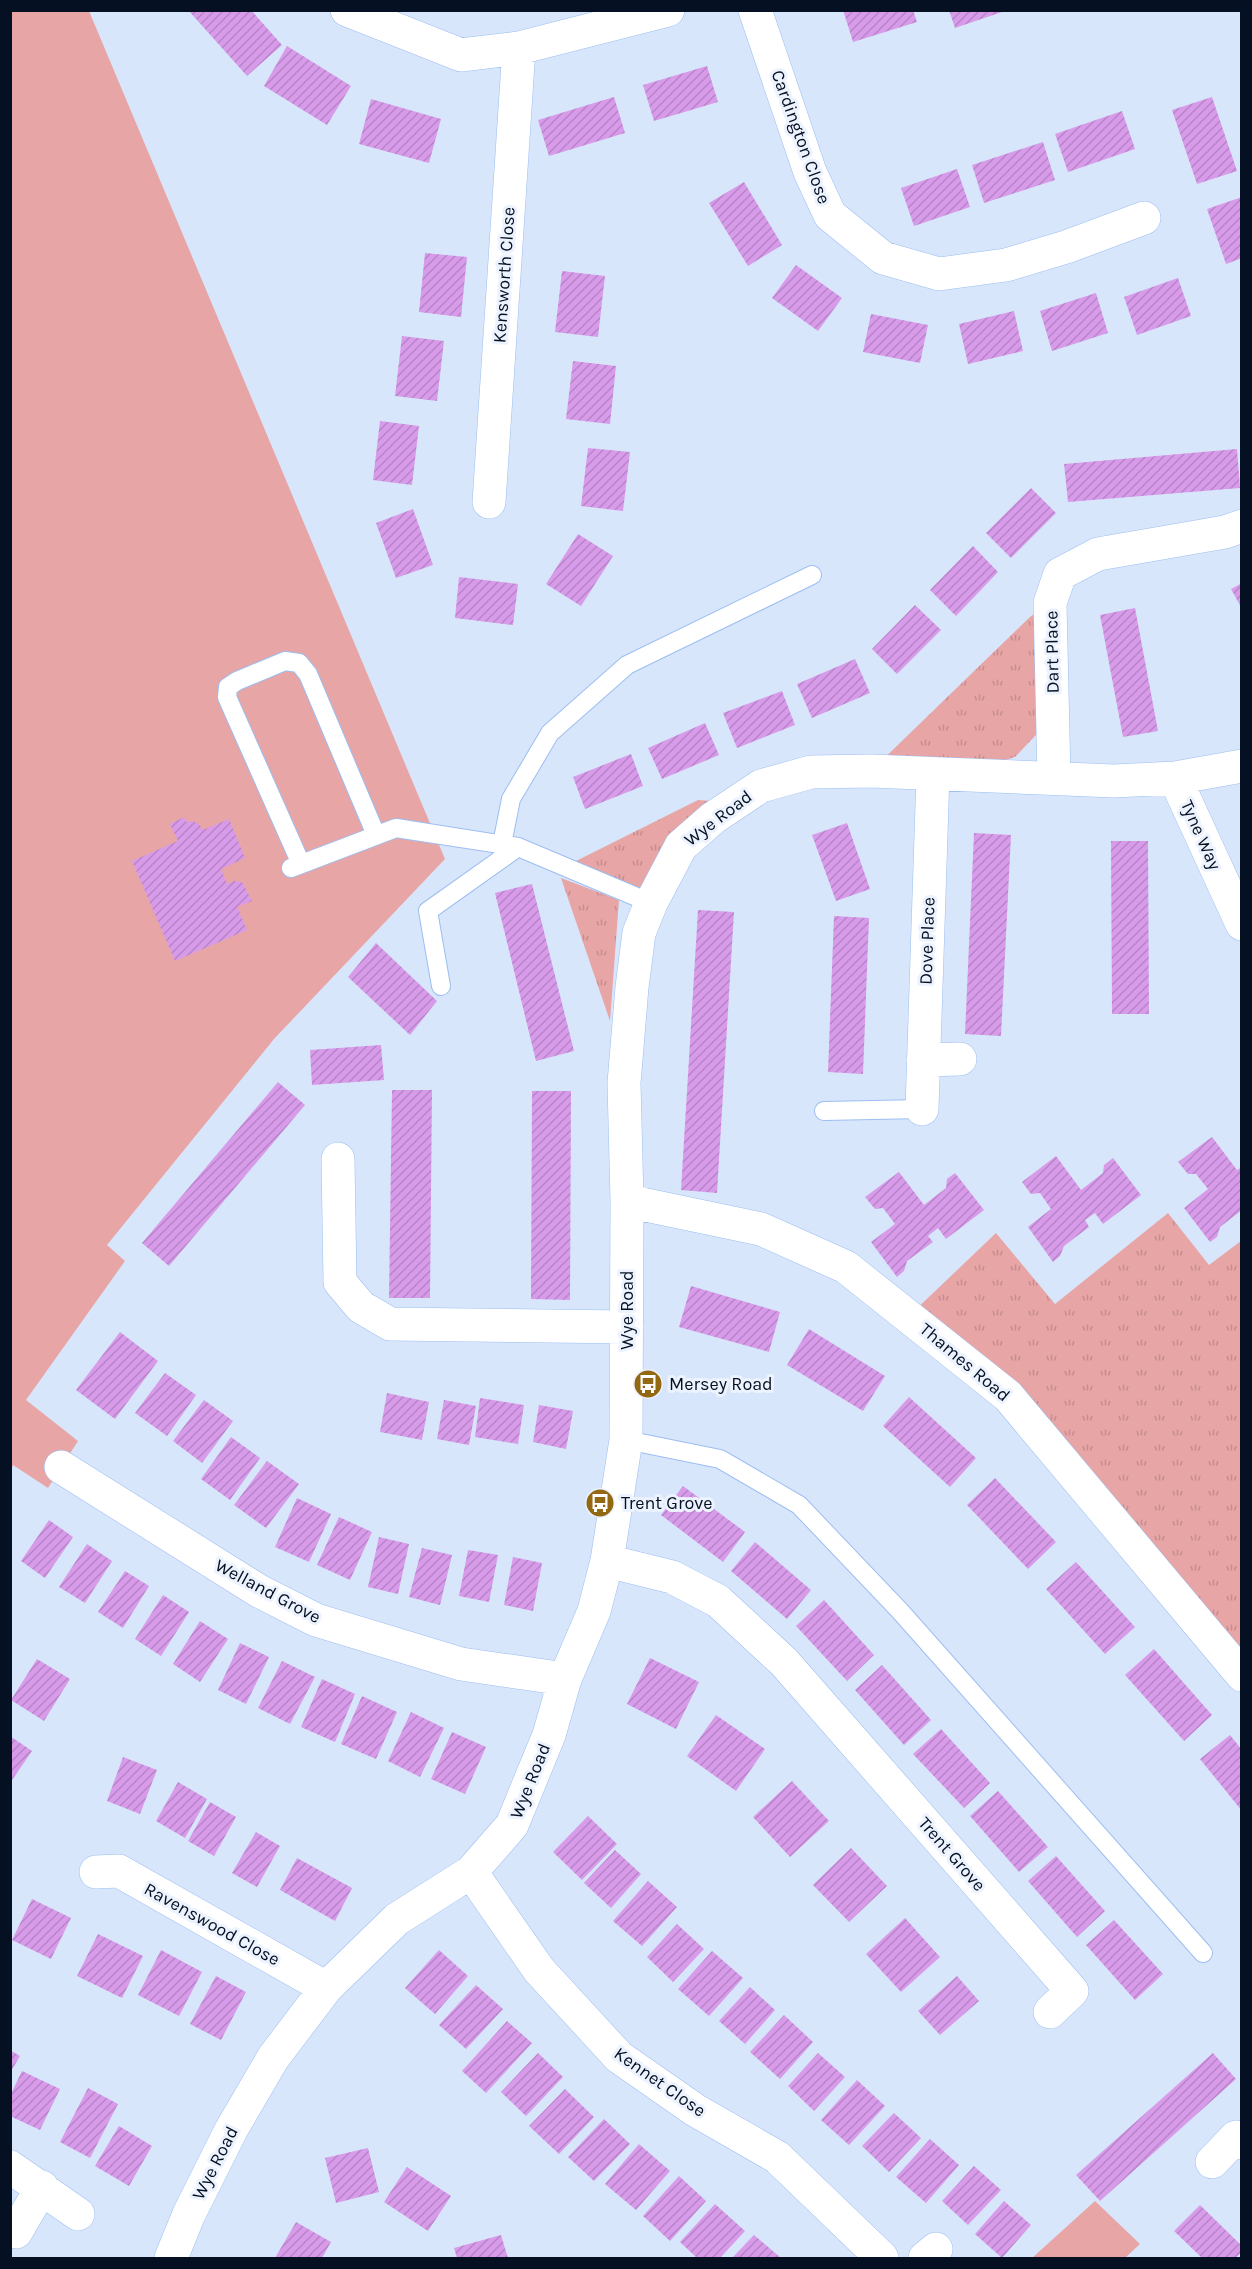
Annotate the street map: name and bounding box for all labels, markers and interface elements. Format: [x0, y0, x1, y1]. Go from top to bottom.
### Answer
street label: Cardington Close [767, 67, 835, 207]
street label: Kensworth Close [488, 206, 520, 344]
street label: Dart Place [1040, 610, 1064, 694]
street label: Wye Road [680, 785, 756, 851]
street label: Tyne Way [1176, 797, 1226, 874]
street label: Dove Place [914, 897, 940, 985]
street label: Wye Road [616, 1270, 638, 1350]
street label: Thames Road [915, 1318, 1015, 1406]
bus stop icon: Mersey Road [632, 1368, 664, 1400]
place label: Mersey Road [669, 1373, 773, 1395]
bus stop icon: Trent Grove [584, 1487, 616, 1519]
place label: Trent Grove [621, 1492, 713, 1514]
street label: Welland Grove [211, 1554, 325, 1628]
street label: Wye Road [505, 1740, 555, 1822]
street label: Trent Grove [914, 1812, 990, 1896]
street label: Ravenswood Close [140, 1878, 284, 1970]
street label: Kennet Close [610, 2042, 710, 2122]
street label: Wye Road [187, 2123, 243, 2203]

